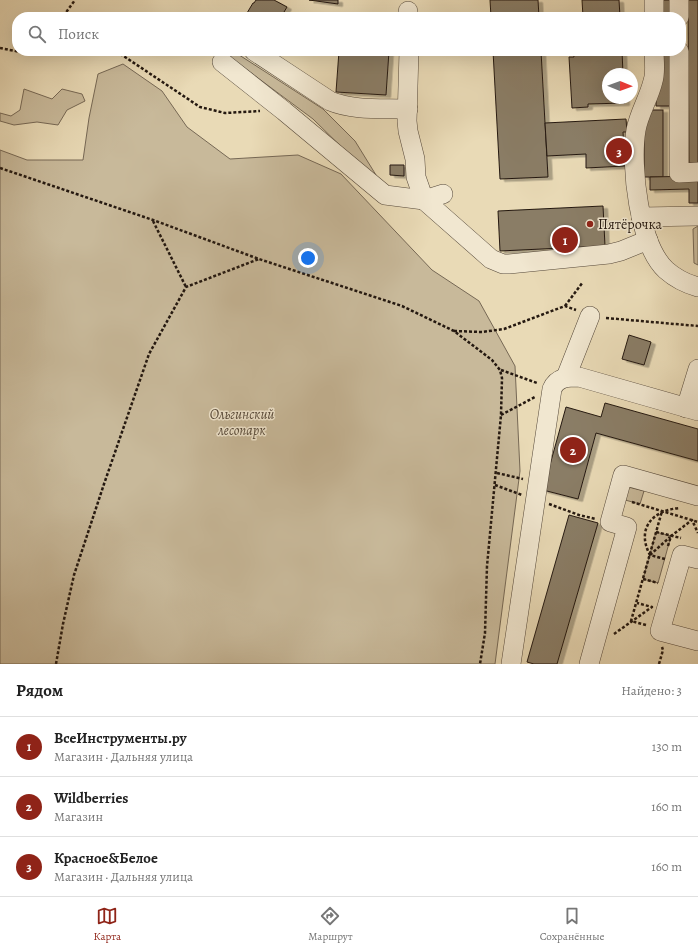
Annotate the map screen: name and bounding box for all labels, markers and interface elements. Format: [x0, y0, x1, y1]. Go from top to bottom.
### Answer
search box [12, 12, 686, 56]
icon: search [26, 23, 48, 45]
text: Поиск [58, 24, 99, 44]
north arrow [602, 68, 638, 104]
pin: 3 [606, 136, 632, 166]
place label: Пятёрочка [598, 215, 662, 234]
marker: Пятёрочка [585, 219, 595, 229]
pin: 1 [552, 225, 578, 255]
your location [298, 248, 318, 268]
park label: Ольгинский лесопарк [210, 405, 274, 440]
pin: 2 [560, 435, 586, 465]
text: Рядом [16, 679, 63, 702]
text: Найдено: 3 [621, 682, 682, 699]
text: ВсеИнструменты.ру [54, 728, 187, 748]
text: 1 [27, 738, 31, 755]
text: 130 m [652, 738, 682, 755]
text: Магазин · Дальняя улица [54, 748, 193, 765]
text: Wildberries [54, 788, 128, 808]
text: 2 [26, 798, 32, 815]
text: 160 m [651, 798, 682, 815]
text: Магазин [54, 808, 103, 825]
text: Красное&Белое [54, 848, 158, 868]
text: 3 [26, 858, 32, 875]
text: 160 m [651, 858, 682, 875]
text: Магазин · Дальняя улица [54, 868, 193, 885]
tab: Карта [93, 905, 121, 944]
tab: Маршрут [308, 905, 353, 944]
tab: Сохранённые [540, 905, 605, 944]

